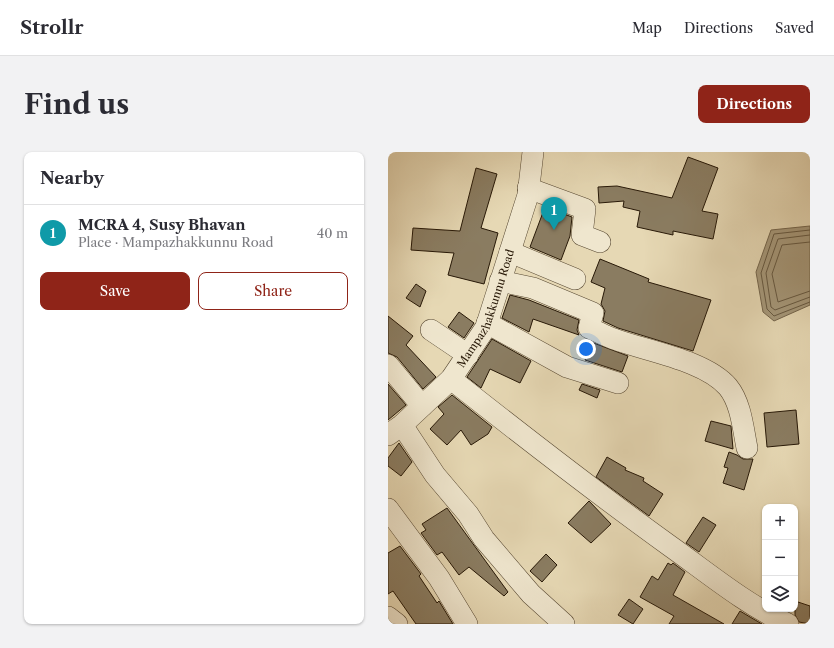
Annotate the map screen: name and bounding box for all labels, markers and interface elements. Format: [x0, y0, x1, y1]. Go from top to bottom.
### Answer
text: Strollr [20, 16, 84, 39]
text: Map [632, 19, 662, 37]
text: Directions [684, 19, 753, 37]
text: Saved [775, 19, 814, 37]
button: Directions [698, 85, 810, 123]
text: Find us [24, 87, 129, 121]
text: Nearby [40, 168, 104, 188]
pin: 1 [541, 197, 567, 230]
text: MCRA 4, Susy Bhavan [78, 215, 245, 234]
text: 1 [50, 225, 56, 241]
text: 40 m [317, 225, 348, 241]
text: Place · Mampazhakkunnu Road [78, 234, 273, 250]
street label: Mampazhakkunnu Road [454, 247, 517, 370]
button: Save [40, 272, 190, 310]
button: Share [198, 272, 348, 310]
your location [576, 339, 596, 359]
map controls [762, 504, 798, 612]
button: + [762, 504, 798, 540]
button: − [762, 540, 798, 576]
button: layers [762, 576, 798, 612]

